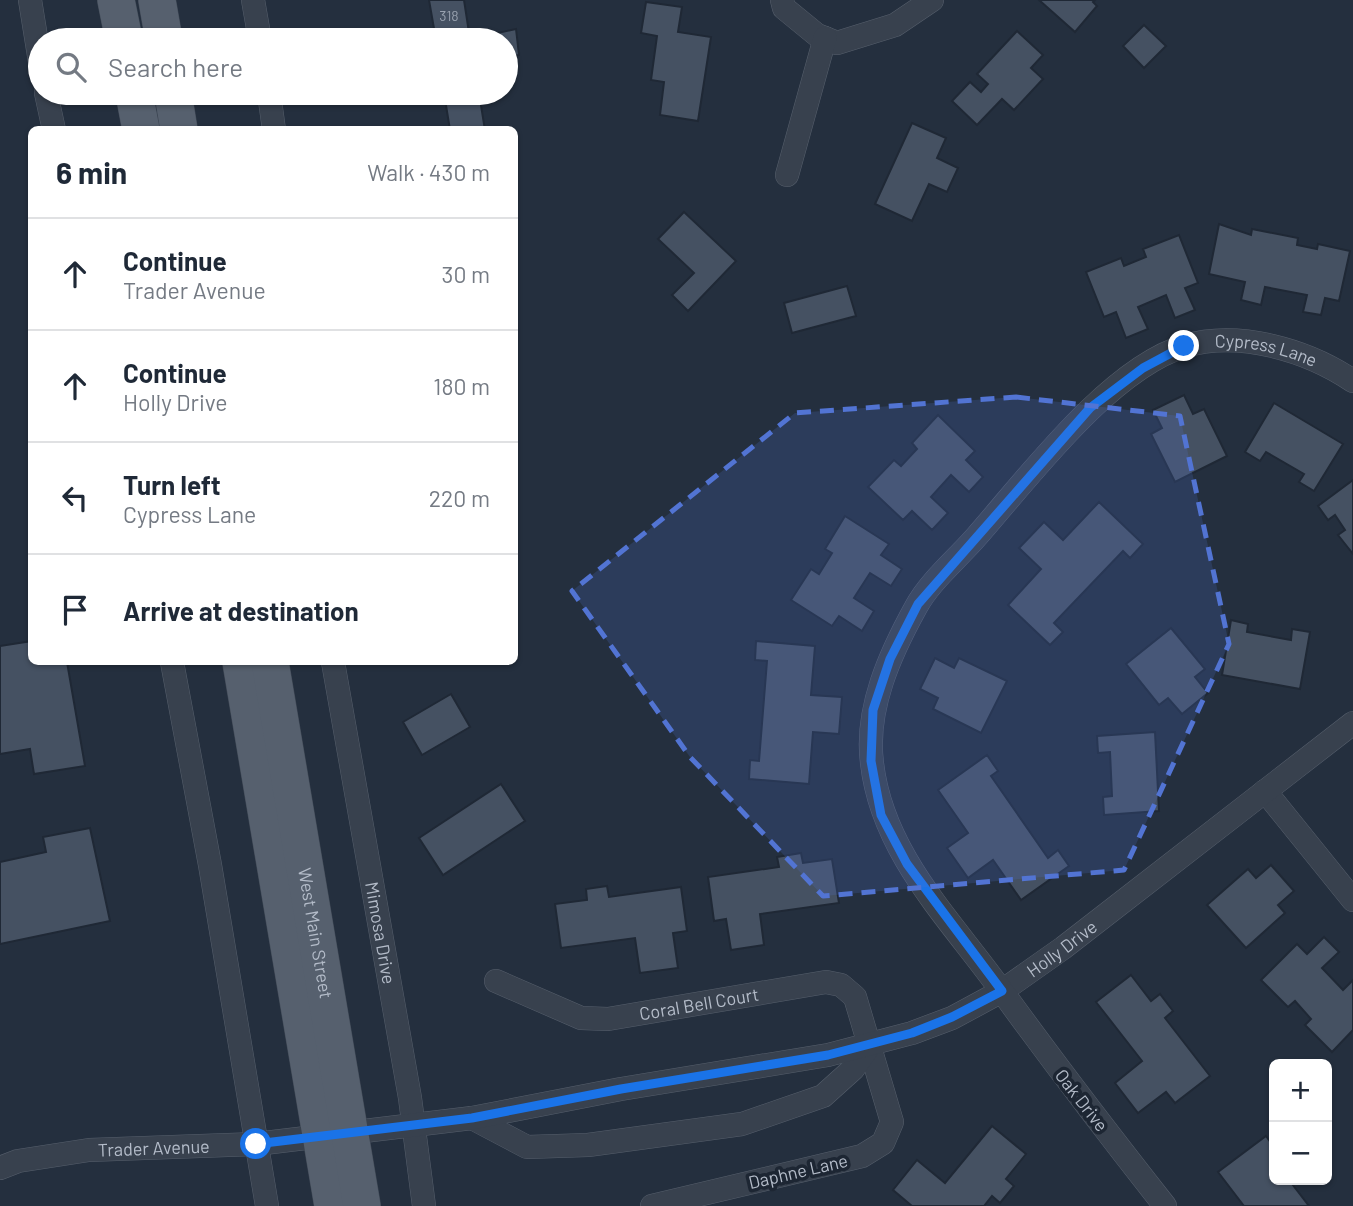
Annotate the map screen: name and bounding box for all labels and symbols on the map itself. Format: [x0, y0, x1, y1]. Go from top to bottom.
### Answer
house number: 318 [439, 7, 459, 24]
street label: Cypress Lane [1214, 329, 1321, 371]
route end [1168, 330, 1199, 361]
street label: West Main Street [294, 866, 338, 1000]
street label: Mimosa Drive [361, 880, 401, 986]
street label: Holly Drive [1022, 915, 1101, 981]
street label: Coral Bell Court [638, 983, 760, 1025]
street label: Oak Drive [1051, 1064, 1113, 1136]
route start [240, 1128, 271, 1159]
street label: Trader Avenue [97, 1135, 210, 1161]
street label: Daphne Lane [746, 1149, 850, 1193]

